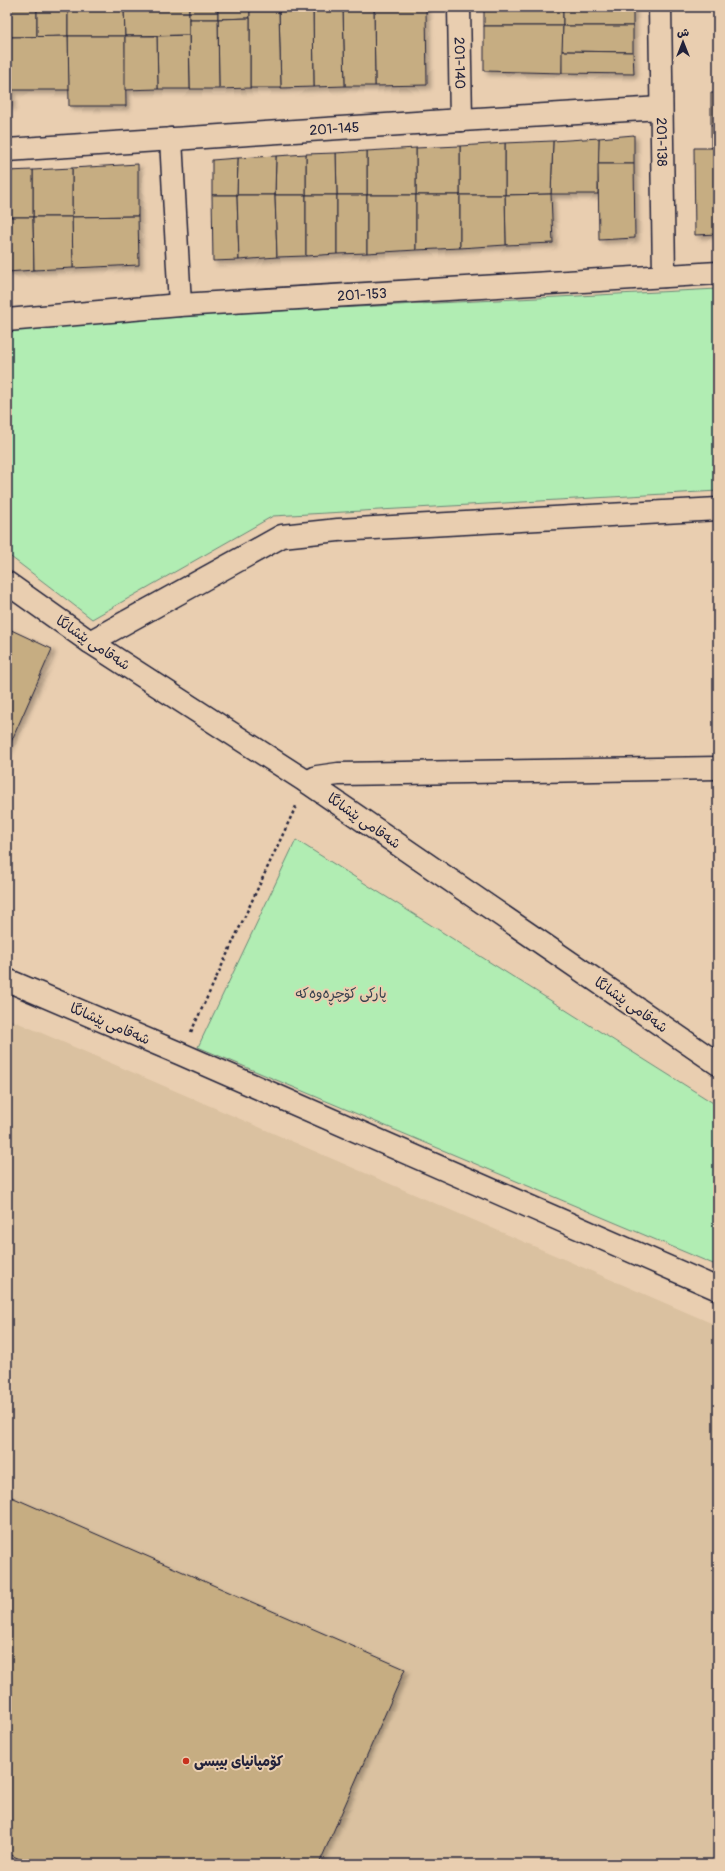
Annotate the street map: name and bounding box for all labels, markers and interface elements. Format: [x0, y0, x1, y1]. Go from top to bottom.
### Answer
north arrow [663, 22, 703, 62]
text: ش [677, 26, 689, 39]
street label: 201-140 [451, 37, 469, 89]
street label: 201-138 [653, 117, 671, 167]
street label: 201-145 [309, 118, 360, 139]
street label: 201-153 [337, 284, 388, 304]
street label: شەقامی پێشانگا [52, 612, 133, 675]
street label: شەقامی پێشانگا [324, 790, 404, 853]
street label: شەقامی پێشانگا [591, 974, 671, 1037]
park label: پارکی کۆچڕەوەکە [295, 985, 387, 1006]
street label: شەقامی پێشانگا [67, 999, 153, 1049]
place label: كۆمپانیای بیبسی [194, 1753, 284, 1771]
marker: كۆمپانیای بیبسی [181, 1756, 191, 1766]

